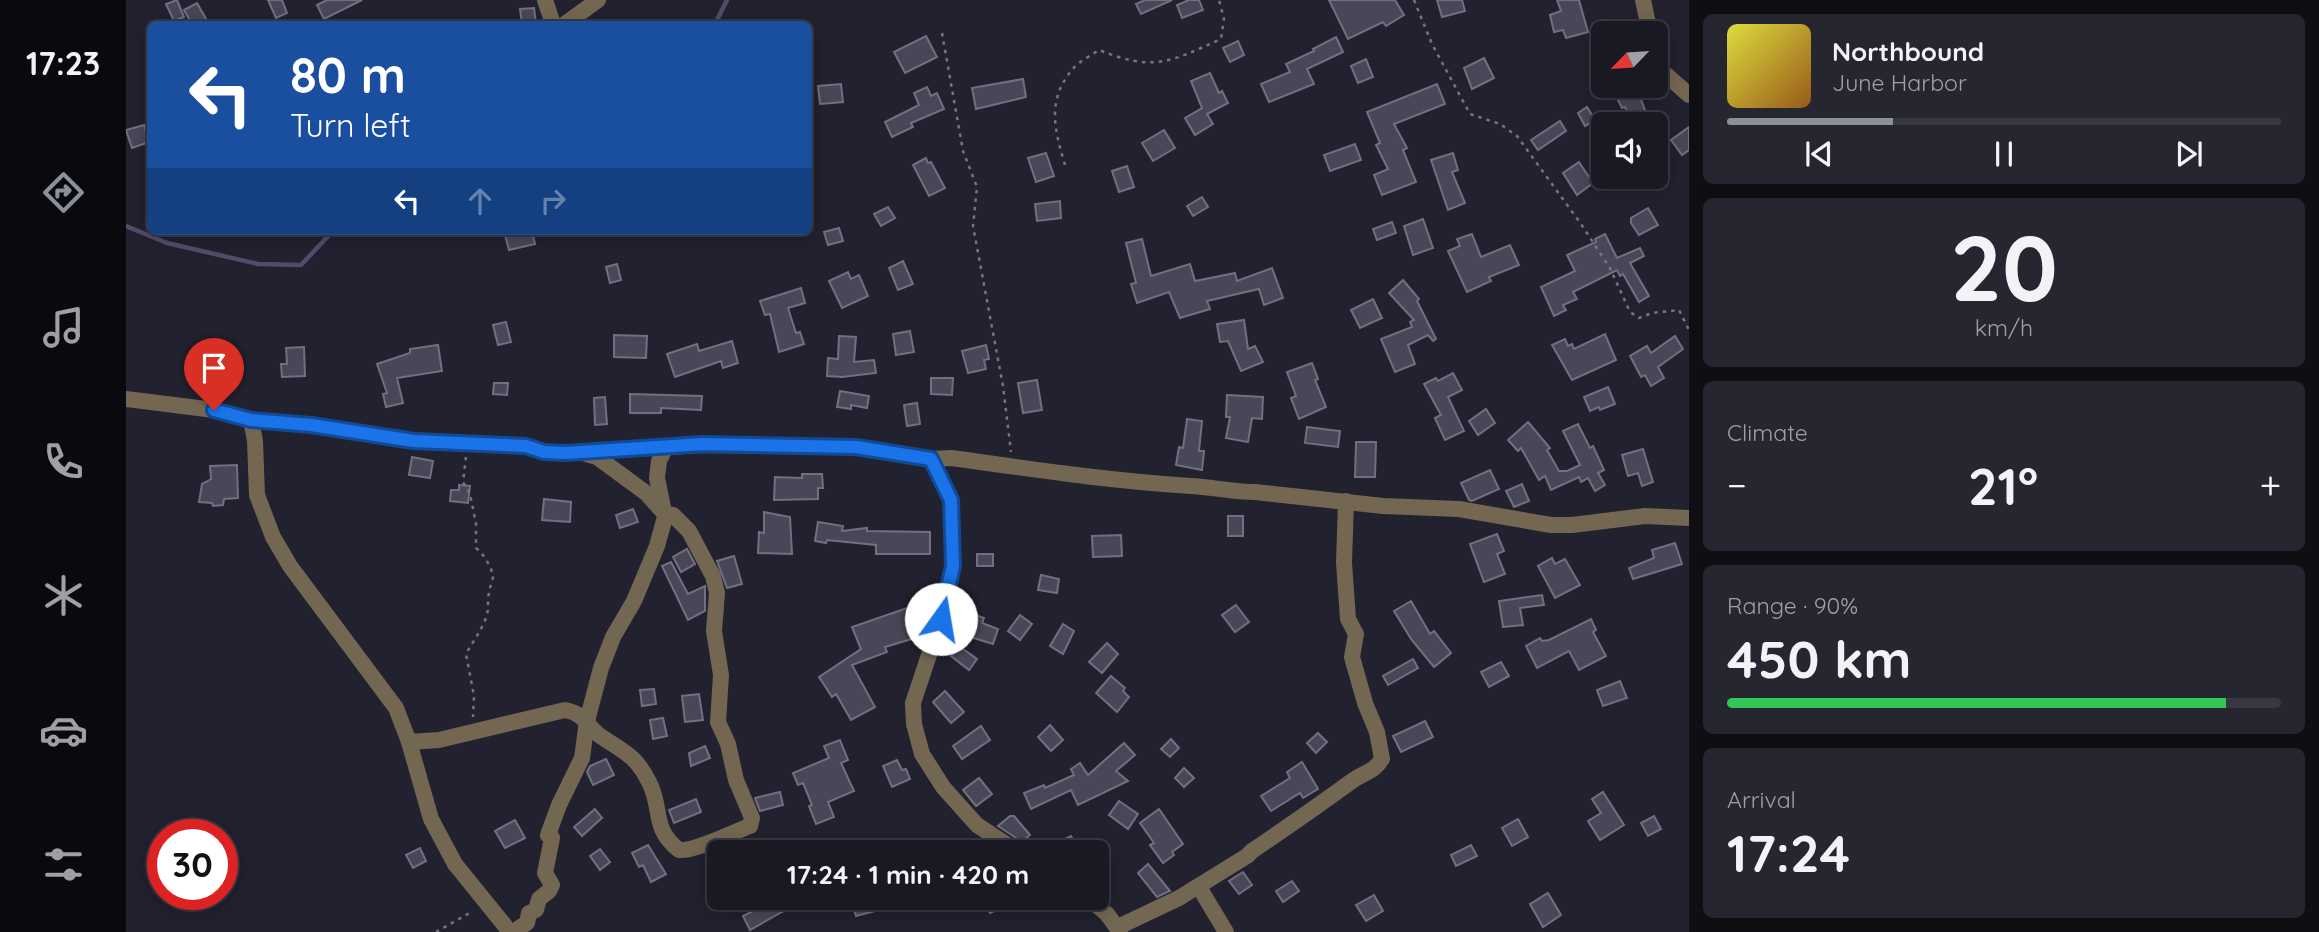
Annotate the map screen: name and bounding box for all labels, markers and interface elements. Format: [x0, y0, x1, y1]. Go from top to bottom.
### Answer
north arrow [1591, 21, 1668, 98]
map controls [1591, 21, 1668, 189]
text: Northbound [1832, 35, 1984, 68]
text: 17:23 [26, 43, 100, 83]
text: 80 m [290, 44, 406, 105]
icon: left [175, 49, 266, 140]
text: June Harbor [1832, 68, 1967, 97]
text: Turn left [290, 105, 411, 145]
button: sound [1591, 112, 1668, 189]
icon: previous [1800, 135, 1838, 173]
icon: pause [1985, 135, 2023, 173]
icon: next [2170, 135, 2208, 173]
icon: directions [39, 168, 88, 217]
icon: left [388, 182, 426, 220]
icon: ahead [461, 182, 499, 220]
icon: right [534, 182, 572, 220]
text: 20 [1950, 210, 2058, 324]
icon: music [39, 303, 88, 352]
text: km/h [1975, 313, 2033, 342]
pin [184, 338, 244, 410]
icon: arrive [195, 349, 233, 387]
text: Climate [1727, 418, 1808, 447]
icon: phone [39, 437, 88, 486]
text: 21° [1968, 453, 2038, 518]
text: − [1727, 461, 1747, 509]
text: + [2260, 461, 2281, 509]
icon: climate [39, 571, 88, 620]
position arrow [904, 582, 978, 656]
text: Range · 90% [1727, 591, 1858, 620]
text: 450 km [1727, 626, 1912, 691]
icon: car [39, 706, 88, 755]
text: Arrival [1727, 785, 1796, 814]
speed limit sign: 30 [147, 819, 238, 910]
text: 17:24 [1727, 820, 1850, 885]
icon: filters [39, 840, 88, 889]
text: 17:24 · 1 min · 420 m [787, 858, 1029, 891]

